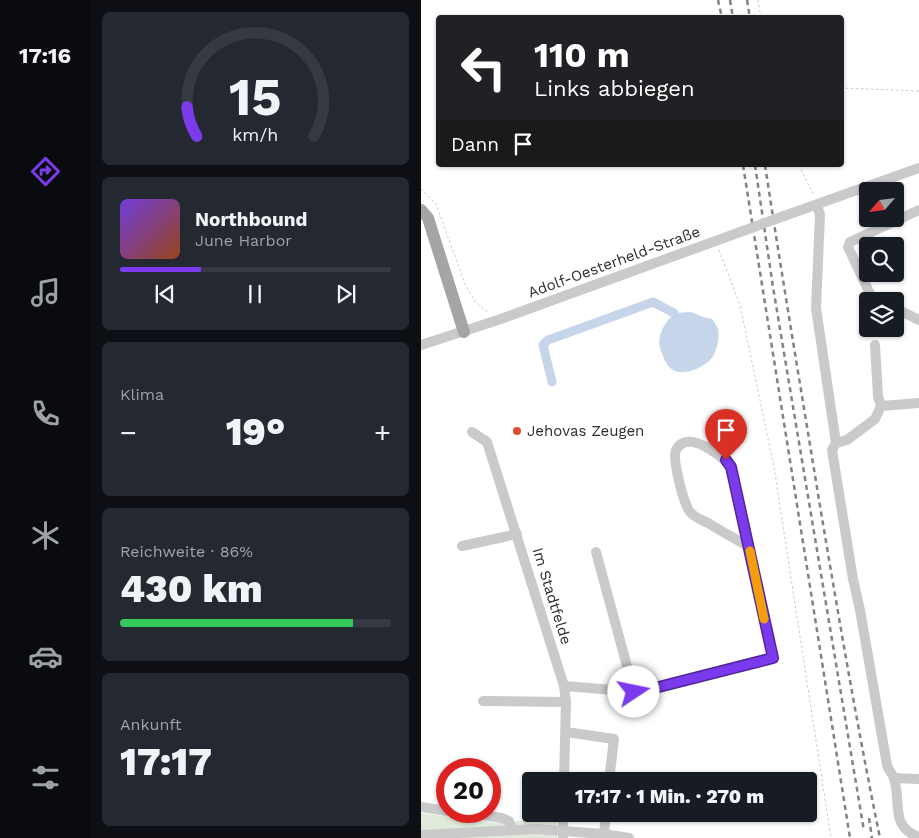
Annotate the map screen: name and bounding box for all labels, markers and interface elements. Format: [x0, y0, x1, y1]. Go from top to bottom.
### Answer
text: 110 m [534, 34, 630, 76]
icon: left [451, 35, 516, 100]
text: 17:16 [19, 43, 71, 68]
text: 15 [229, 67, 282, 128]
text: Links abbiegen [534, 76, 695, 101]
text: km/h [232, 124, 279, 145]
icon: arrive [509, 130, 537, 158]
text: Dann [451, 133, 499, 156]
icon: directions [28, 154, 63, 189]
north arrow [859, 182, 903, 228]
map controls [859, 182, 904, 337]
text: Northbound [195, 208, 307, 231]
street label: Adolf-Oesterheld-Straße [526, 222, 702, 302]
text: June Harbor [195, 231, 292, 250]
button: search [859, 237, 904, 282]
icon: music [28, 275, 63, 310]
icon: previous [151, 280, 179, 308]
icon: pause [241, 280, 269, 308]
icon: next [332, 280, 360, 308]
button: layers [859, 292, 904, 337]
text: Klima [120, 385, 164, 404]
icon: phone [28, 396, 63, 431]
pin [705, 409, 747, 460]
text: 19° [226, 410, 285, 454]
text: − [120, 416, 137, 449]
text: + [374, 416, 391, 449]
icon: arrive [712, 416, 740, 444]
place label: Jehovas Zeugen [527, 422, 644, 440]
marker: Jehovas Zeugen [511, 425, 523, 437]
icon: climate [28, 518, 63, 553]
text: Reichweite · 86% [120, 542, 253, 561]
street label: Im Stadtfelde [529, 545, 575, 647]
text: 430 km [120, 567, 263, 611]
icon: car [28, 639, 63, 674]
position arrow [607, 665, 659, 717]
text: Ankunft [120, 715, 181, 734]
text: 17:17 [120, 740, 212, 784]
speed limit sign: 20 [436, 758, 501, 823]
icon: filters [28, 760, 63, 795]
text: 17:17 · 1 Min. · 270 m [575, 785, 764, 808]

